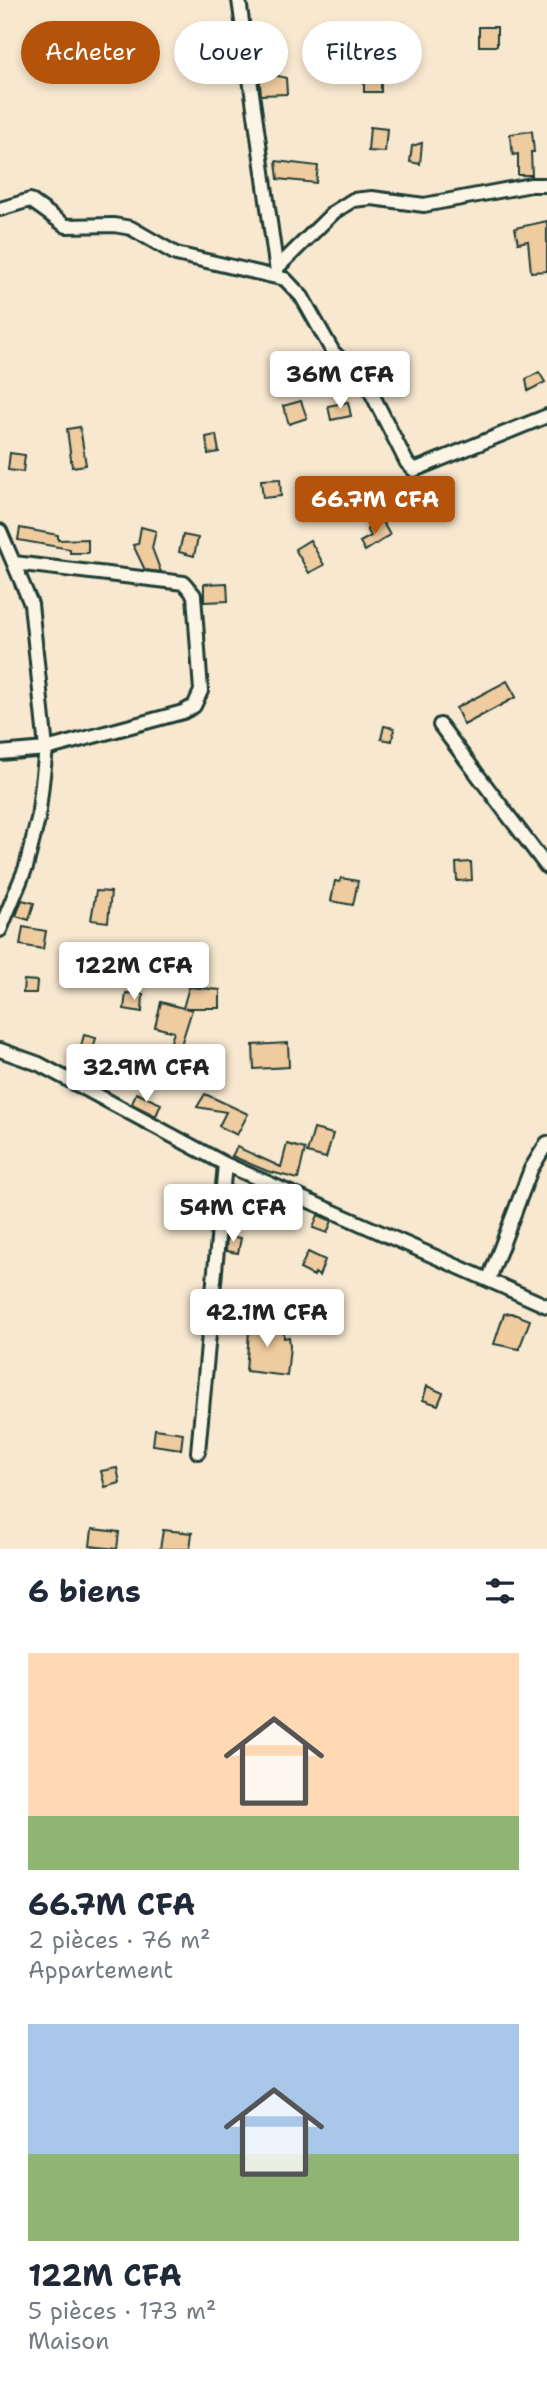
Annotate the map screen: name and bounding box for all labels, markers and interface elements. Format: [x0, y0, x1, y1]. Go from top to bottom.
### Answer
chip: Acheter [21, 21, 160, 84]
chip: Louer [174, 21, 288, 84]
chip: Filtres [302, 21, 422, 84]
pin: 36M CFA [275, 352, 405, 411]
text: 36M CFA [286, 359, 394, 389]
pin: 66.7M CFA [295, 476, 455, 536]
text: 66.7M CFA [311, 484, 439, 514]
pin: 122M CFA [62, 942, 206, 1002]
text: 122M CFA [75, 950, 193, 980]
pin: 32.9M CFA [66, 1044, 226, 1104]
text: 32.9M CFA [82, 1052, 210, 1082]
pin: 54M CFA [168, 1184, 298, 1244]
text: 54M CFA [180, 1192, 286, 1222]
pin: 42.1M CFA [187, 1290, 347, 1349]
text: 42.1M CFA [206, 1297, 328, 1327]
text: 6 biens [28, 1571, 141, 1612]
icon: filters [481, 1572, 519, 1610]
icon: home [211, 1698, 337, 1824]
text: 66.7M CFA [28, 1884, 195, 1925]
text: 2 pièces · 76 m² [28, 1925, 211, 1955]
text: Appartement [28, 1955, 173, 1985]
icon: home [211, 2069, 337, 2195]
text: 122M CFA [28, 2255, 182, 2296]
text: 5 pièces · 173 m² [28, 2296, 216, 2326]
text: Maison [28, 2326, 109, 2356]

